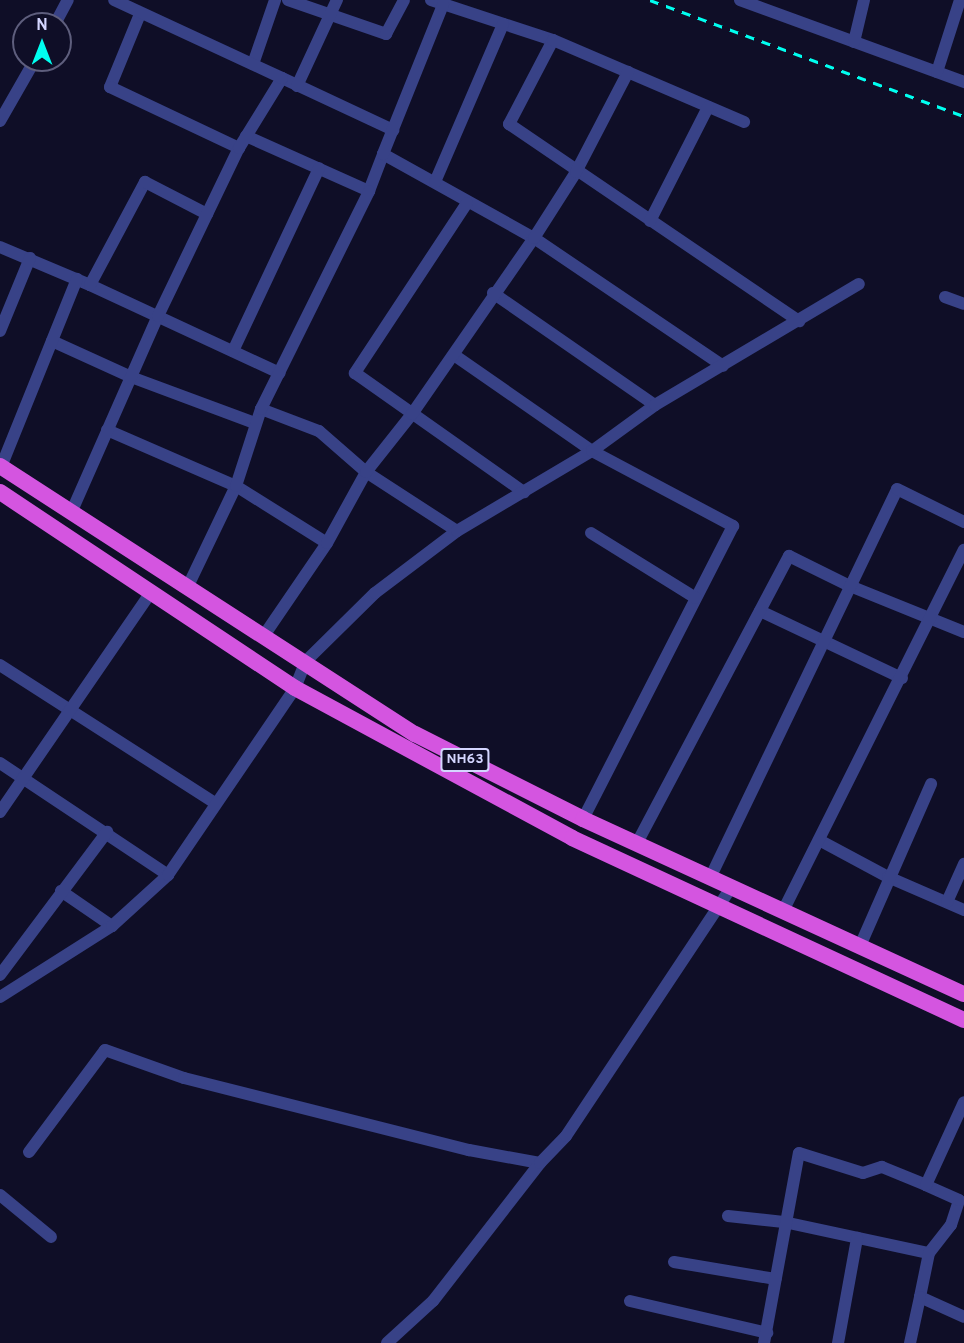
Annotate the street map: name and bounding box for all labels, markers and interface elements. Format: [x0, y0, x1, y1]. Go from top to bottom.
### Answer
north arrow [12, 12, 72, 72]
text: N [36, 16, 48, 36]
road number: NH63 [440, 749, 490, 771]

